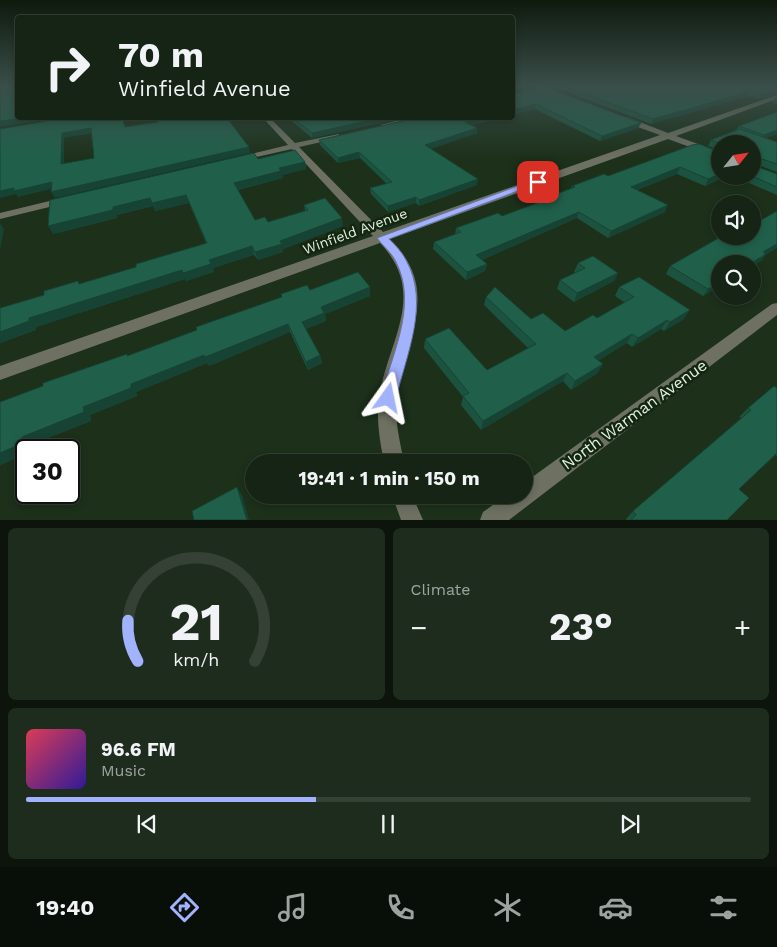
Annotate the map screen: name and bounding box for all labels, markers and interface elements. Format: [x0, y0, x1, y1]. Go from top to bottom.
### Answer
text: 70 m [118, 34, 204, 76]
icon: right [35, 35, 100, 100]
text: Winfield Avenue [118, 76, 291, 101]
north arrow [711, 135, 761, 185]
map controls [711, 135, 761, 305]
pin [517, 161, 559, 203]
icon: arrive [524, 168, 552, 196]
button: sound [711, 195, 761, 245]
street label: Winfield Avenue [301, 205, 409, 257]
button: search [711, 255, 761, 305]
street label: North Warman Avenue [558, 355, 711, 473]
position arrow [361, 371, 413, 423]
speed limit sign: 30 [15, 439, 80, 504]
text: 19:41 · 1 min · 150 m [298, 467, 480, 490]
text: Climate [411, 580, 471, 599]
text: 21 [170, 592, 223, 653]
text: 23° [549, 605, 613, 649]
text: − [411, 611, 427, 644]
text: + [734, 611, 751, 644]
text: km/h [173, 649, 219, 670]
text: 96.6 FM [101, 738, 176, 761]
text: Music [101, 761, 146, 780]
icon: previous [133, 810, 161, 838]
icon: pause [374, 810, 402, 838]
icon: next [616, 810, 644, 838]
icon: directions [167, 890, 202, 925]
icon: music [275, 890, 310, 925]
icon: phone [383, 890, 418, 925]
icon: climate [490, 890, 525, 925]
icon: car [598, 890, 633, 925]
icon: filters [706, 890, 741, 925]
text: 19:40 [36, 895, 94, 920]

